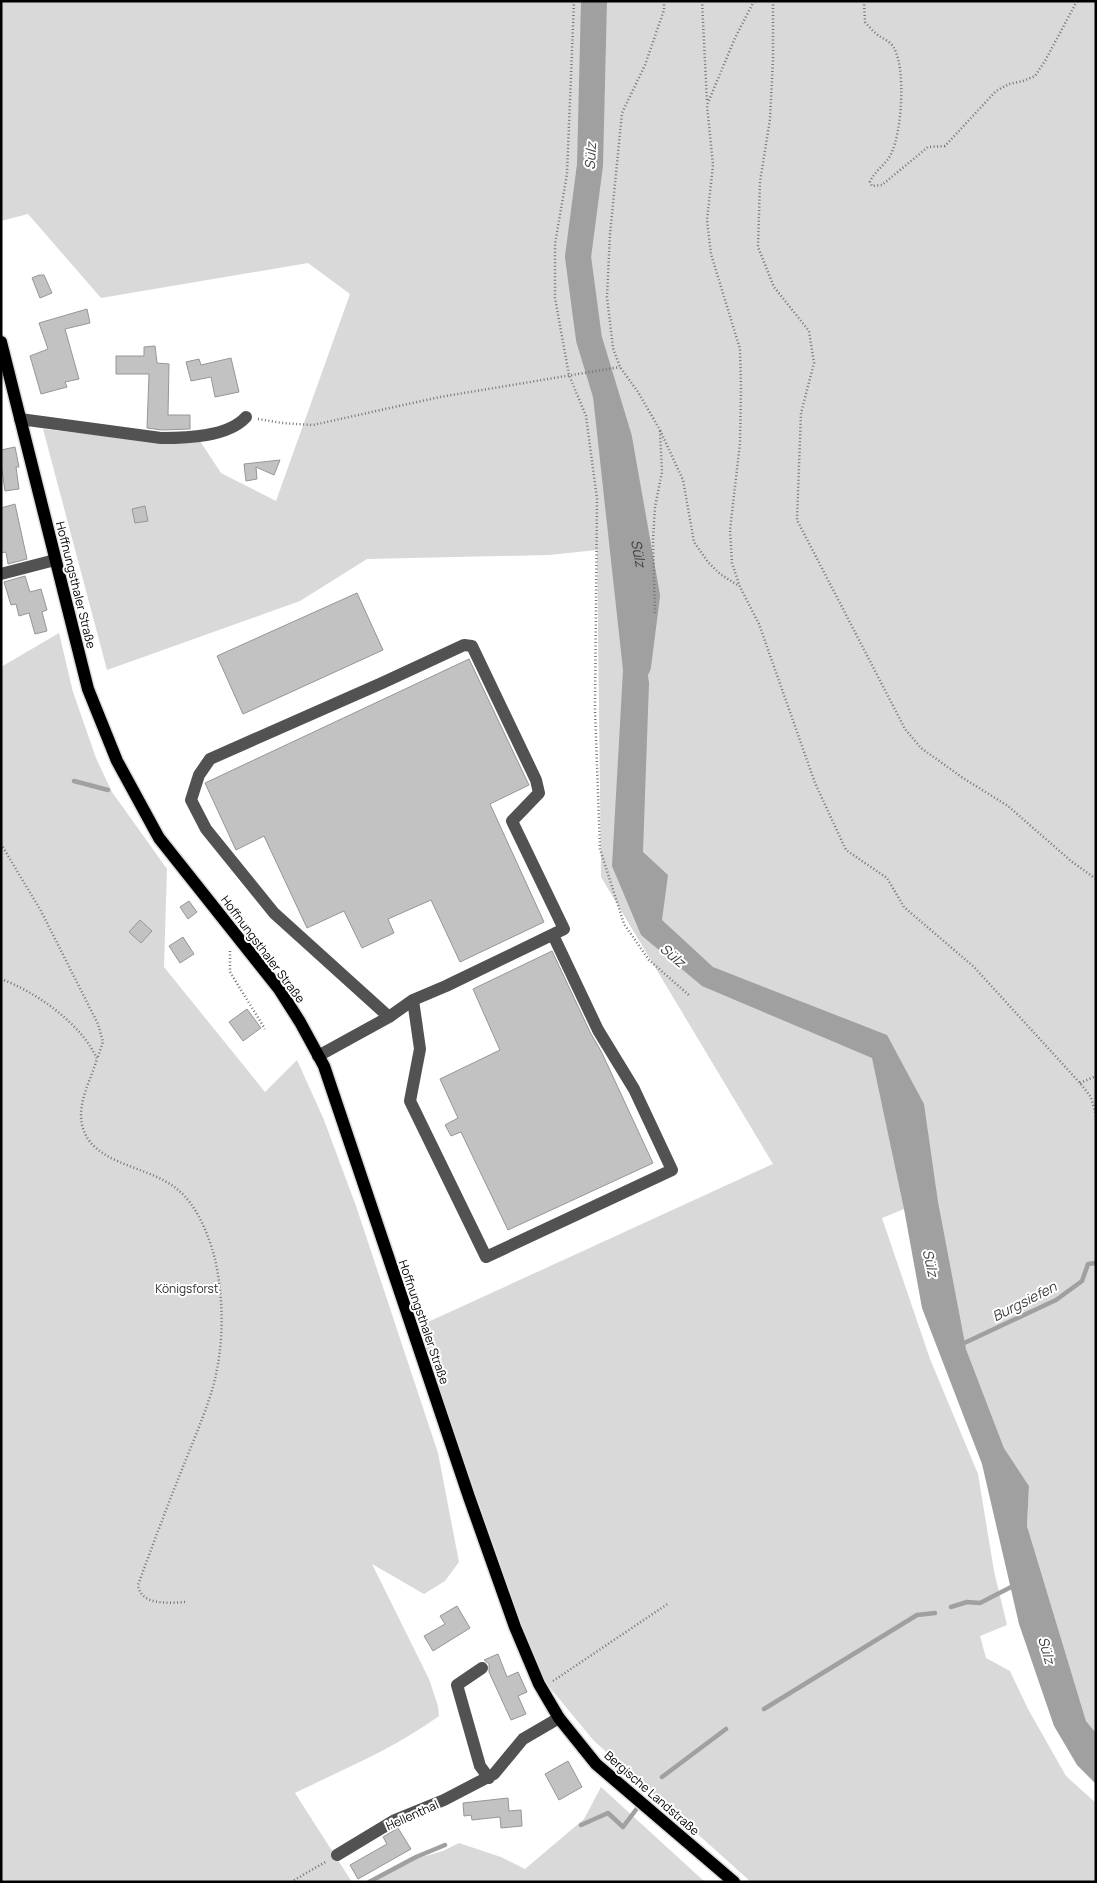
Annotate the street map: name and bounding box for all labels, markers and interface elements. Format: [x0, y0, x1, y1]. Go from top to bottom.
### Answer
water label: Sülz [580, 140, 600, 170]
street label: Hoffnungsthaler Straße [52, 520, 100, 650]
water label: Sülz [628, 538, 651, 570]
street label: Hoffnungsthaler Straße [217, 892, 309, 1006]
water label: Sülz [656, 939, 691, 972]
water label: Sülz [919, 1247, 944, 1280]
street label: Hoffnungsthaler Straße [395, 1258, 453, 1386]
water label: Burgsiefen [989, 1276, 1060, 1325]
park label: Königsforst [155, 1280, 219, 1297]
water label: Sülz [1034, 1634, 1060, 1667]
street label: Bergische Landstraße [601, 1747, 703, 1839]
street label: Hellenthal [383, 1796, 441, 1834]

